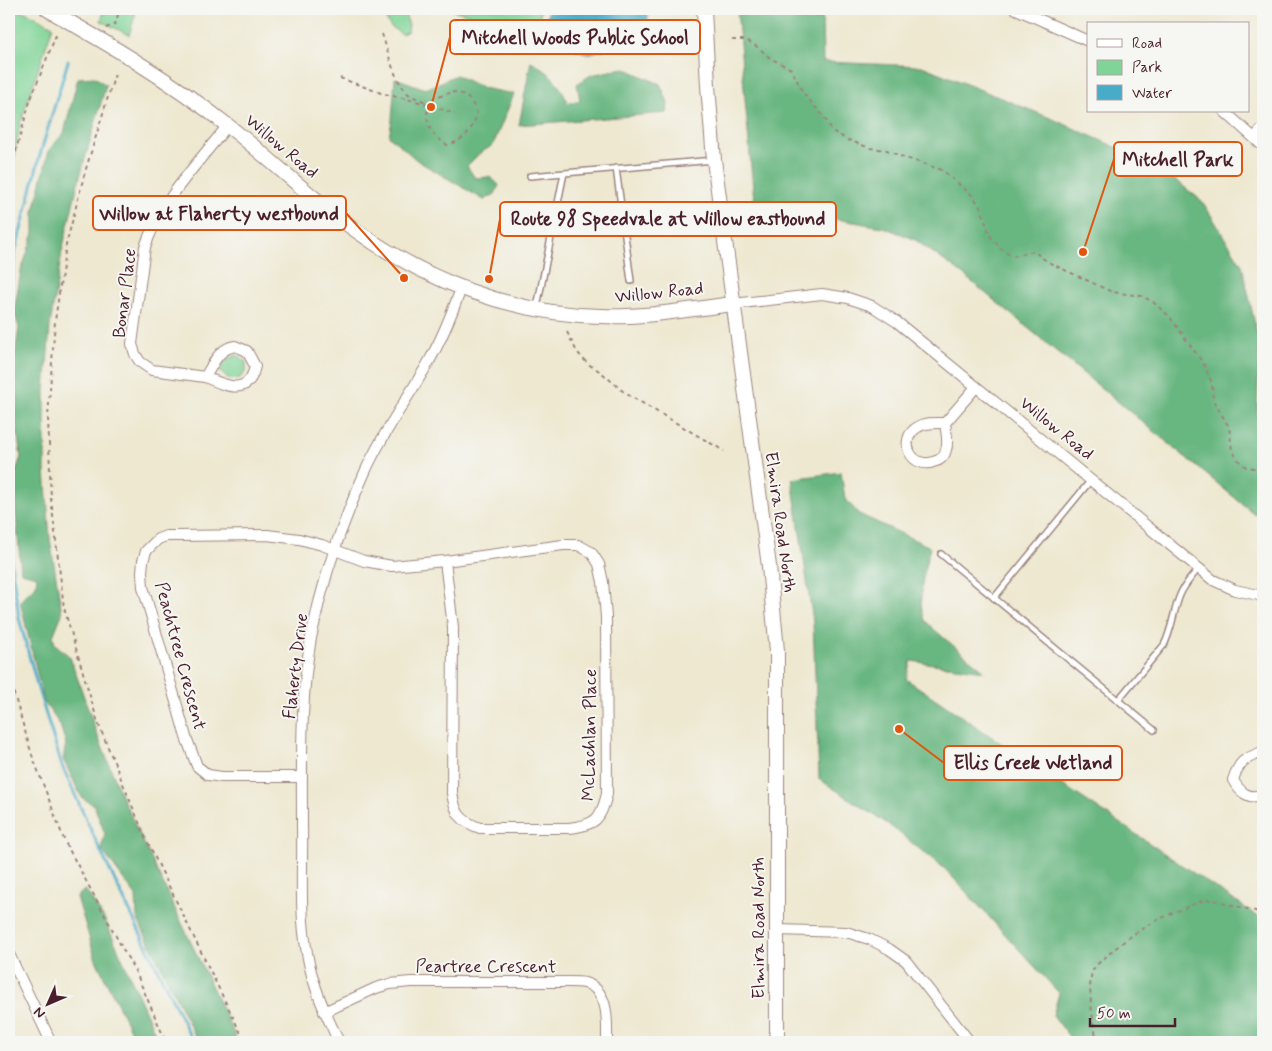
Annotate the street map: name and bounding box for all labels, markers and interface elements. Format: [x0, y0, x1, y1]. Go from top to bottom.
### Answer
callout: Mitchell Woods Public School [450, 20, 700, 54]
legend [1087, 22, 1250, 112]
text: Mitchell Woods Public School [461, 26, 689, 51]
text: Road [1132, 34, 1162, 54]
text: Park [1132, 58, 1162, 78]
text: Water [1132, 84, 1172, 104]
street label: Willow Road [240, 109, 323, 184]
callout: Mitchell Park [1114, 142, 1242, 176]
text: Mitchell Park [1122, 148, 1234, 173]
callout: Willow at Flaherty westbound [93, 196, 346, 230]
text: Willow at Flaherty westbound [98, 202, 339, 227]
callout: Route 98 Speedvale at Willow eastbound [500, 202, 836, 236]
text: Route 98 Speedvale at Willow eastbound [511, 207, 825, 232]
street label: Bonar Place [108, 247, 142, 339]
street label: Willow Road [614, 276, 704, 310]
street label: Willow Road [1014, 392, 1098, 466]
street label: Elmira Road North [758, 450, 802, 594]
street label: Peachtree Crescent [149, 579, 211, 733]
street label: Flaherty Drive [278, 612, 314, 720]
street label: McLachlan Place [577, 669, 603, 801]
callout: Ellis Creek Wetland [944, 746, 1122, 780]
text: Ellis Creek Wetland [953, 751, 1113, 776]
street label: Elmira Road North [747, 857, 771, 999]
street label: Peartree Crescent [416, 955, 556, 979]
north arrow [22, 978, 72, 1028]
scale bar [1090, 996, 1174, 1028]
text: N [30, 1003, 49, 1022]
text: 50 m [1097, 1004, 1131, 1024]

